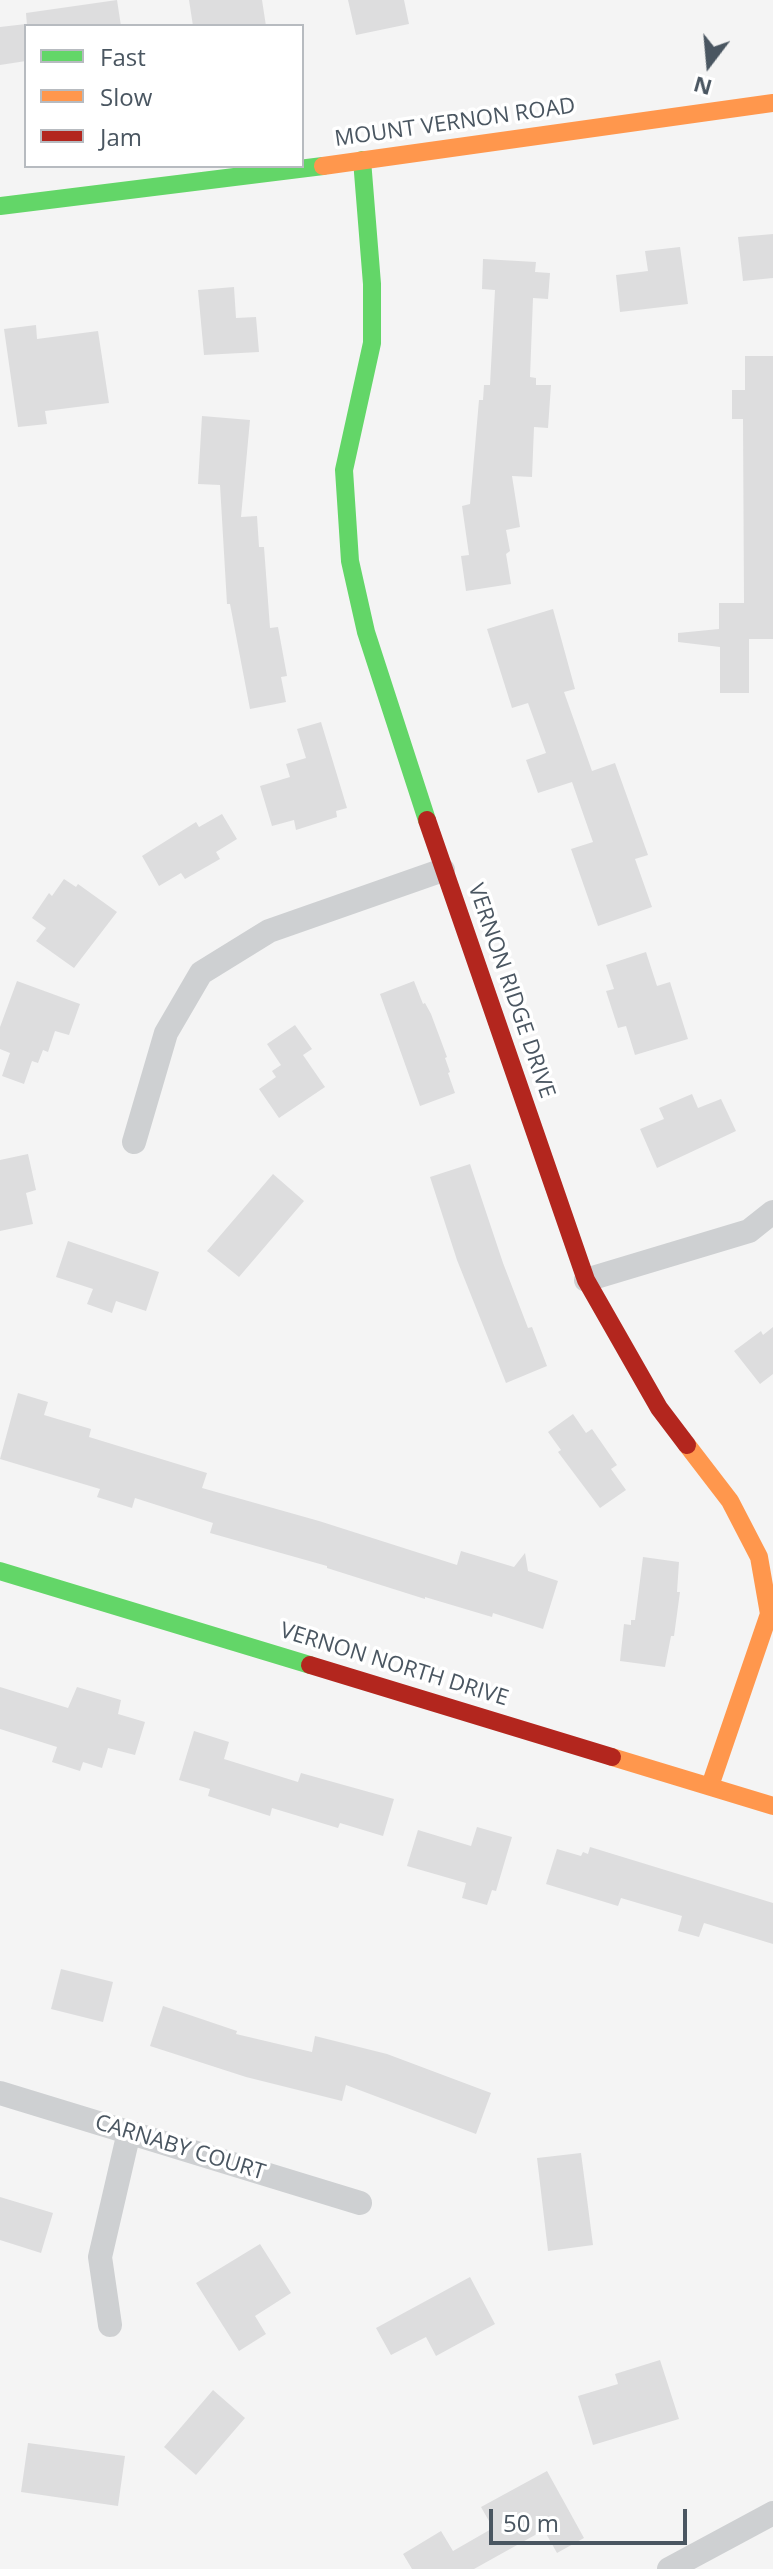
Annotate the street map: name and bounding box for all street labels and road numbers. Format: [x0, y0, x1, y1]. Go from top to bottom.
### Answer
street label: MOUNT VERNON ROAD [333, 93, 577, 153]
street label: VERNON RIDGE DRIVE [462, 880, 560, 1102]
street label: VERNON NORTH DRIVE [277, 1618, 511, 1712]
street label: CARNABY COURT [92, 2110, 268, 2186]

